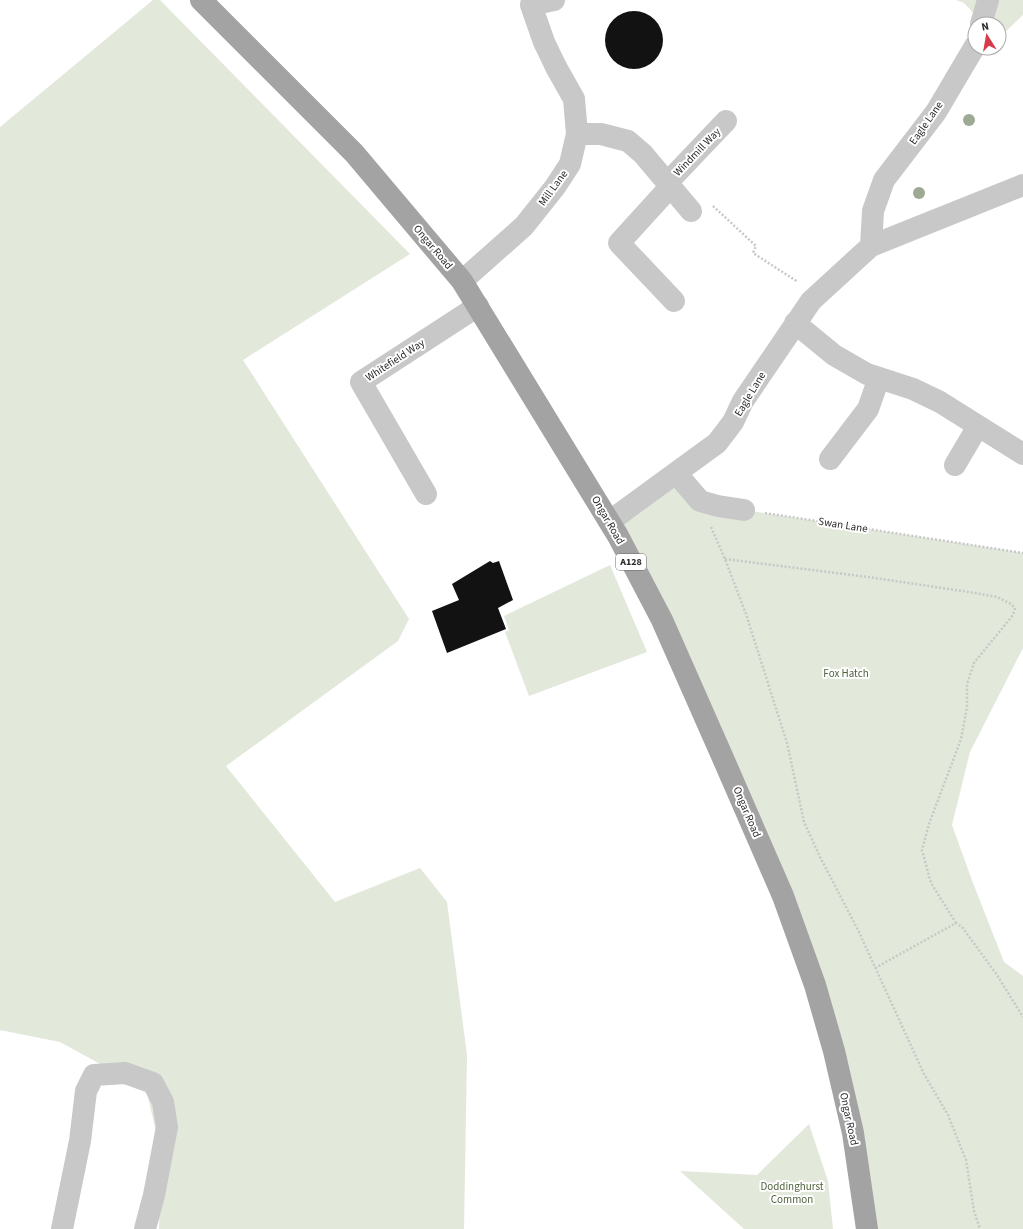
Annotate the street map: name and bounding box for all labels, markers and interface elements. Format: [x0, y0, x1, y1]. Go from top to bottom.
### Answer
north arrow [967, 16, 1007, 56]
text: N [980, 19, 990, 35]
street label: Eagle Lane [906, 98, 947, 148]
street label: Windmill Way [670, 124, 724, 180]
street label: Mill Lane [535, 167, 571, 209]
street label: Ongar Road [410, 222, 456, 272]
street label: Whitefield Way [362, 335, 428, 385]
street label: Eagle Lane [731, 368, 770, 419]
street label: Ongar Road [588, 493, 628, 547]
street label: Swan Lane [817, 514, 869, 536]
road number: A128 [616, 554, 646, 570]
park label: Fox Hatch [823, 666, 869, 681]
street label: Ongar Road [730, 784, 764, 840]
street label: Ongar Road [836, 1091, 862, 1147]
park label: Doddinghurst Common [760, 1179, 824, 1207]

